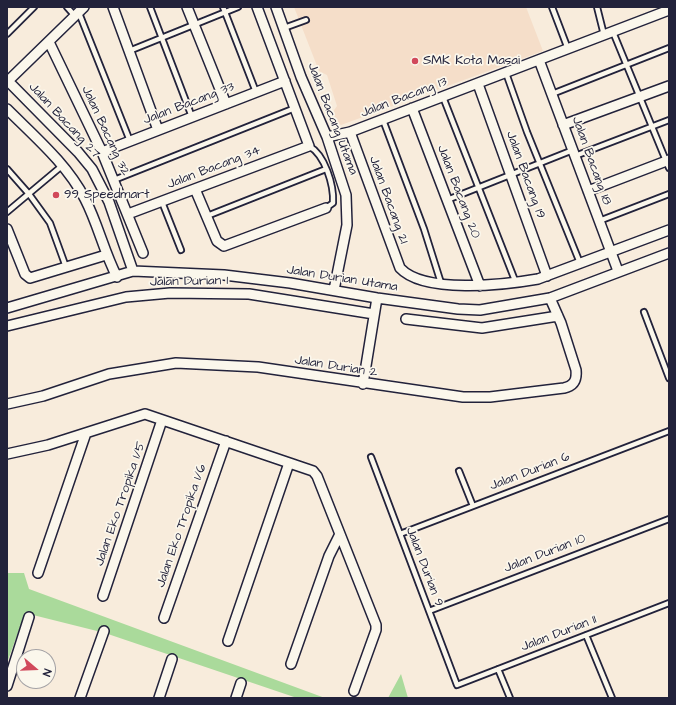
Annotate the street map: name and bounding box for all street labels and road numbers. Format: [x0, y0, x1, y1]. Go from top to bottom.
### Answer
street label: Jalan Bacang Utama [303, 61, 361, 177]
street label: Jalan Bacang 13 [359, 74, 449, 122]
street label: Jalan Bacang 33 [141, 79, 237, 129]
street label: Jalan Bacang 27 [25, 80, 103, 162]
street label: Jalan Bacang 32 [77, 84, 133, 178]
street label: Jalan Bacang 18 [568, 115, 614, 207]
street label: Jalan Bacang 19 [502, 129, 548, 221]
street label: Jalan Bacang 34 [165, 143, 263, 193]
street label: Jalan Bacang 20 [433, 143, 483, 241]
street label: Jalan Bacang 21 [365, 154, 411, 246]
street label: Jalan Durian Utama [285, 263, 399, 295]
street label: Jalan Durian 1 [150, 274, 228, 290]
street label: Jalan Durian 2 [293, 353, 379, 381]
street label: Jalan Eko Tropika 1/5 [92, 440, 150, 568]
street label: Jalan Durian 6 [488, 450, 572, 494]
street label: Jalan Eko Tropika 1/6 [154, 462, 210, 590]
street label: Jalan Durian 9 [402, 525, 446, 609]
street label: Jalan Durian 10 [502, 531, 588, 577]
street label: Jalan Durian 11 [519, 612, 599, 656]

